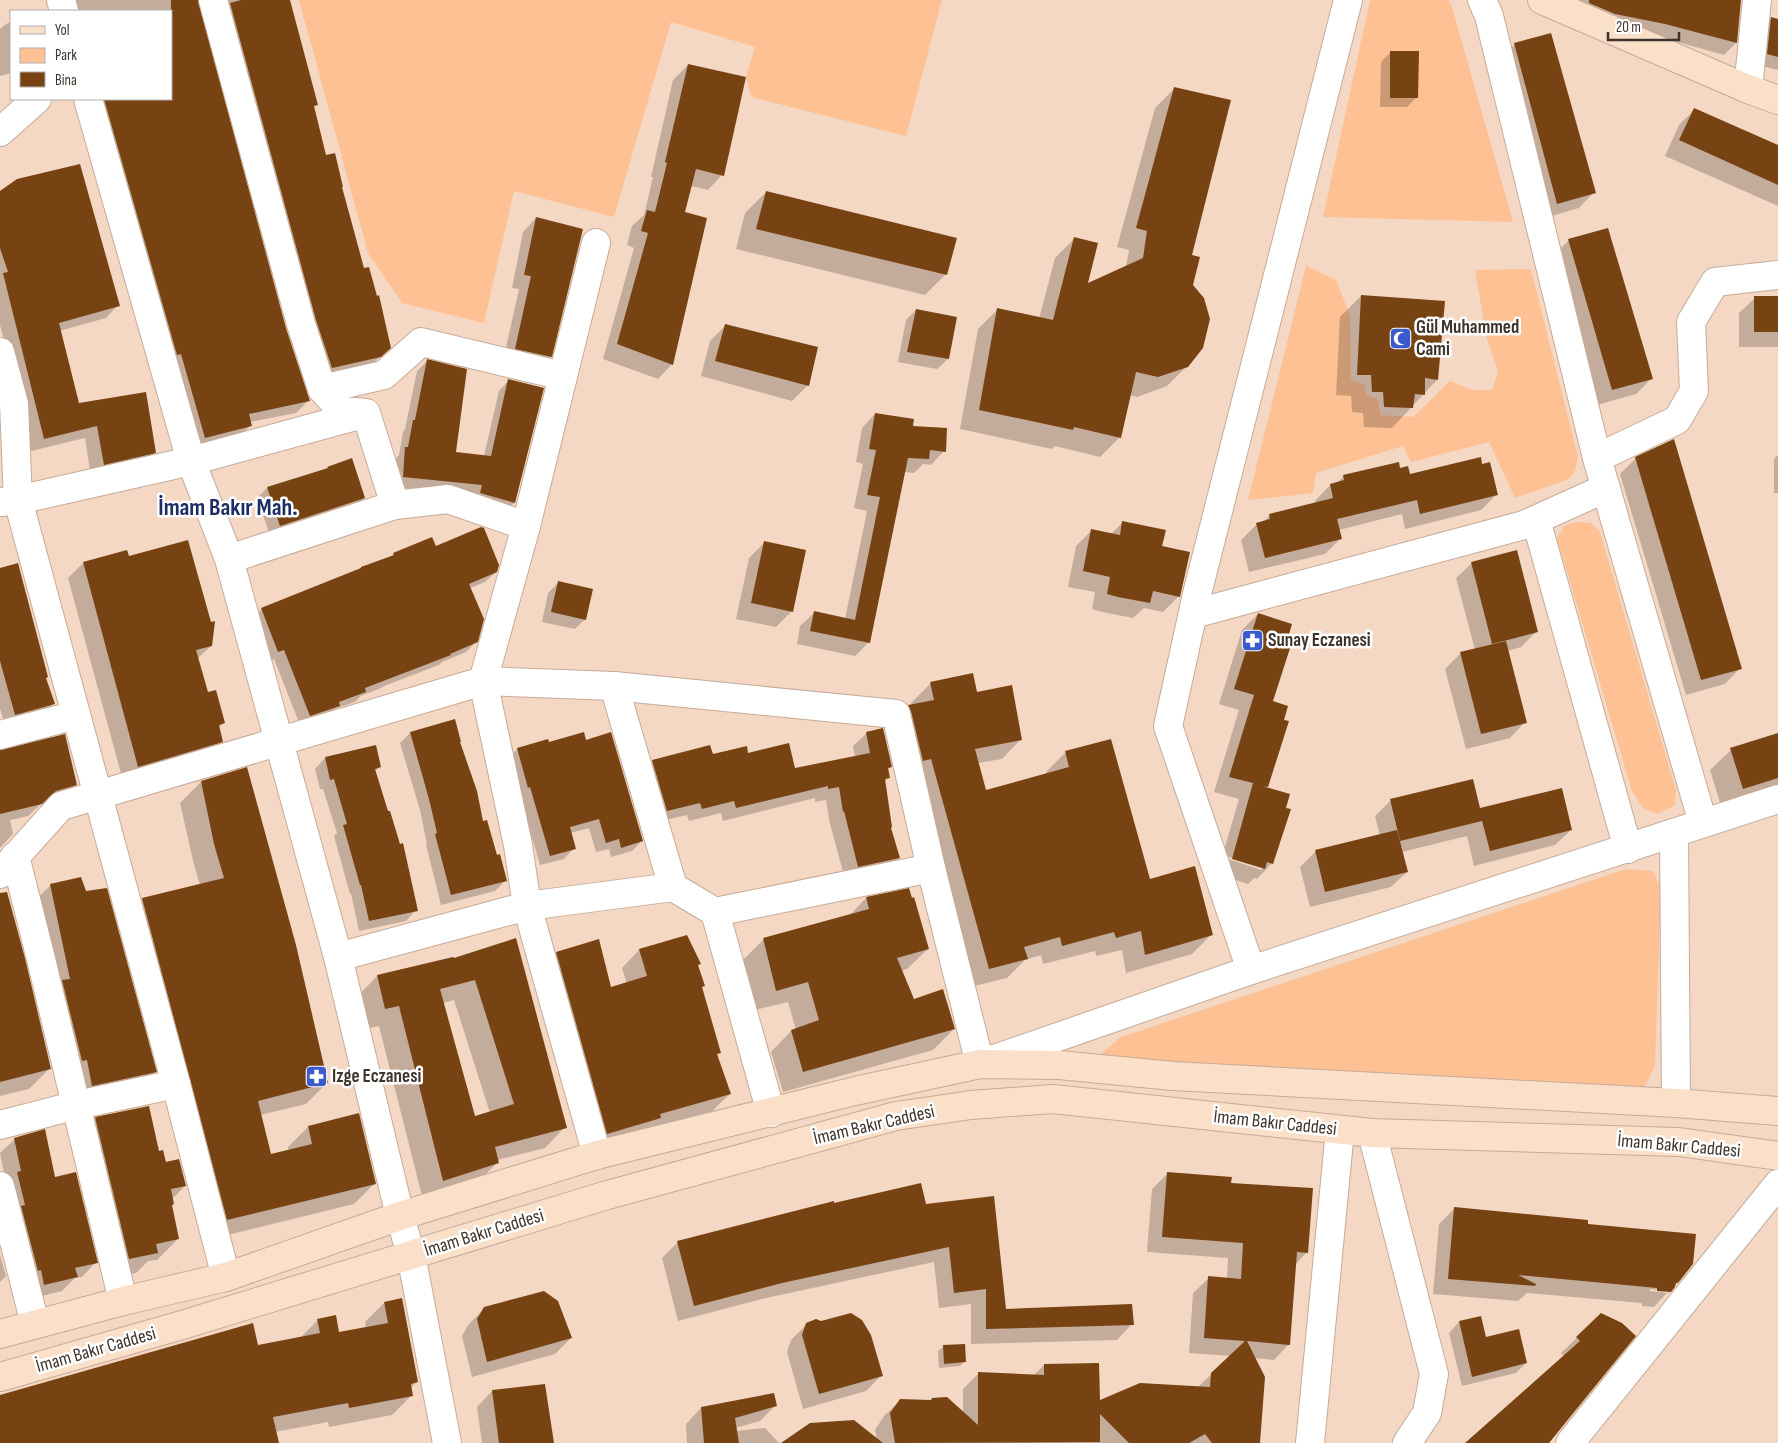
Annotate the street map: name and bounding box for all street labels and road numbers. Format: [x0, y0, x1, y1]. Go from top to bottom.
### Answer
street label: İmam Bakır Caddesi [811, 1100, 937, 1150]
street label: İmam Bakır Caddesi [1212, 1105, 1338, 1141]
street label: İmam Bakır Caddesi [1616, 1129, 1742, 1163]
street label: İmam Bakır Caddesi [421, 1204, 547, 1262]
street label: İmam Bakır Caddesi [33, 1322, 159, 1378]

